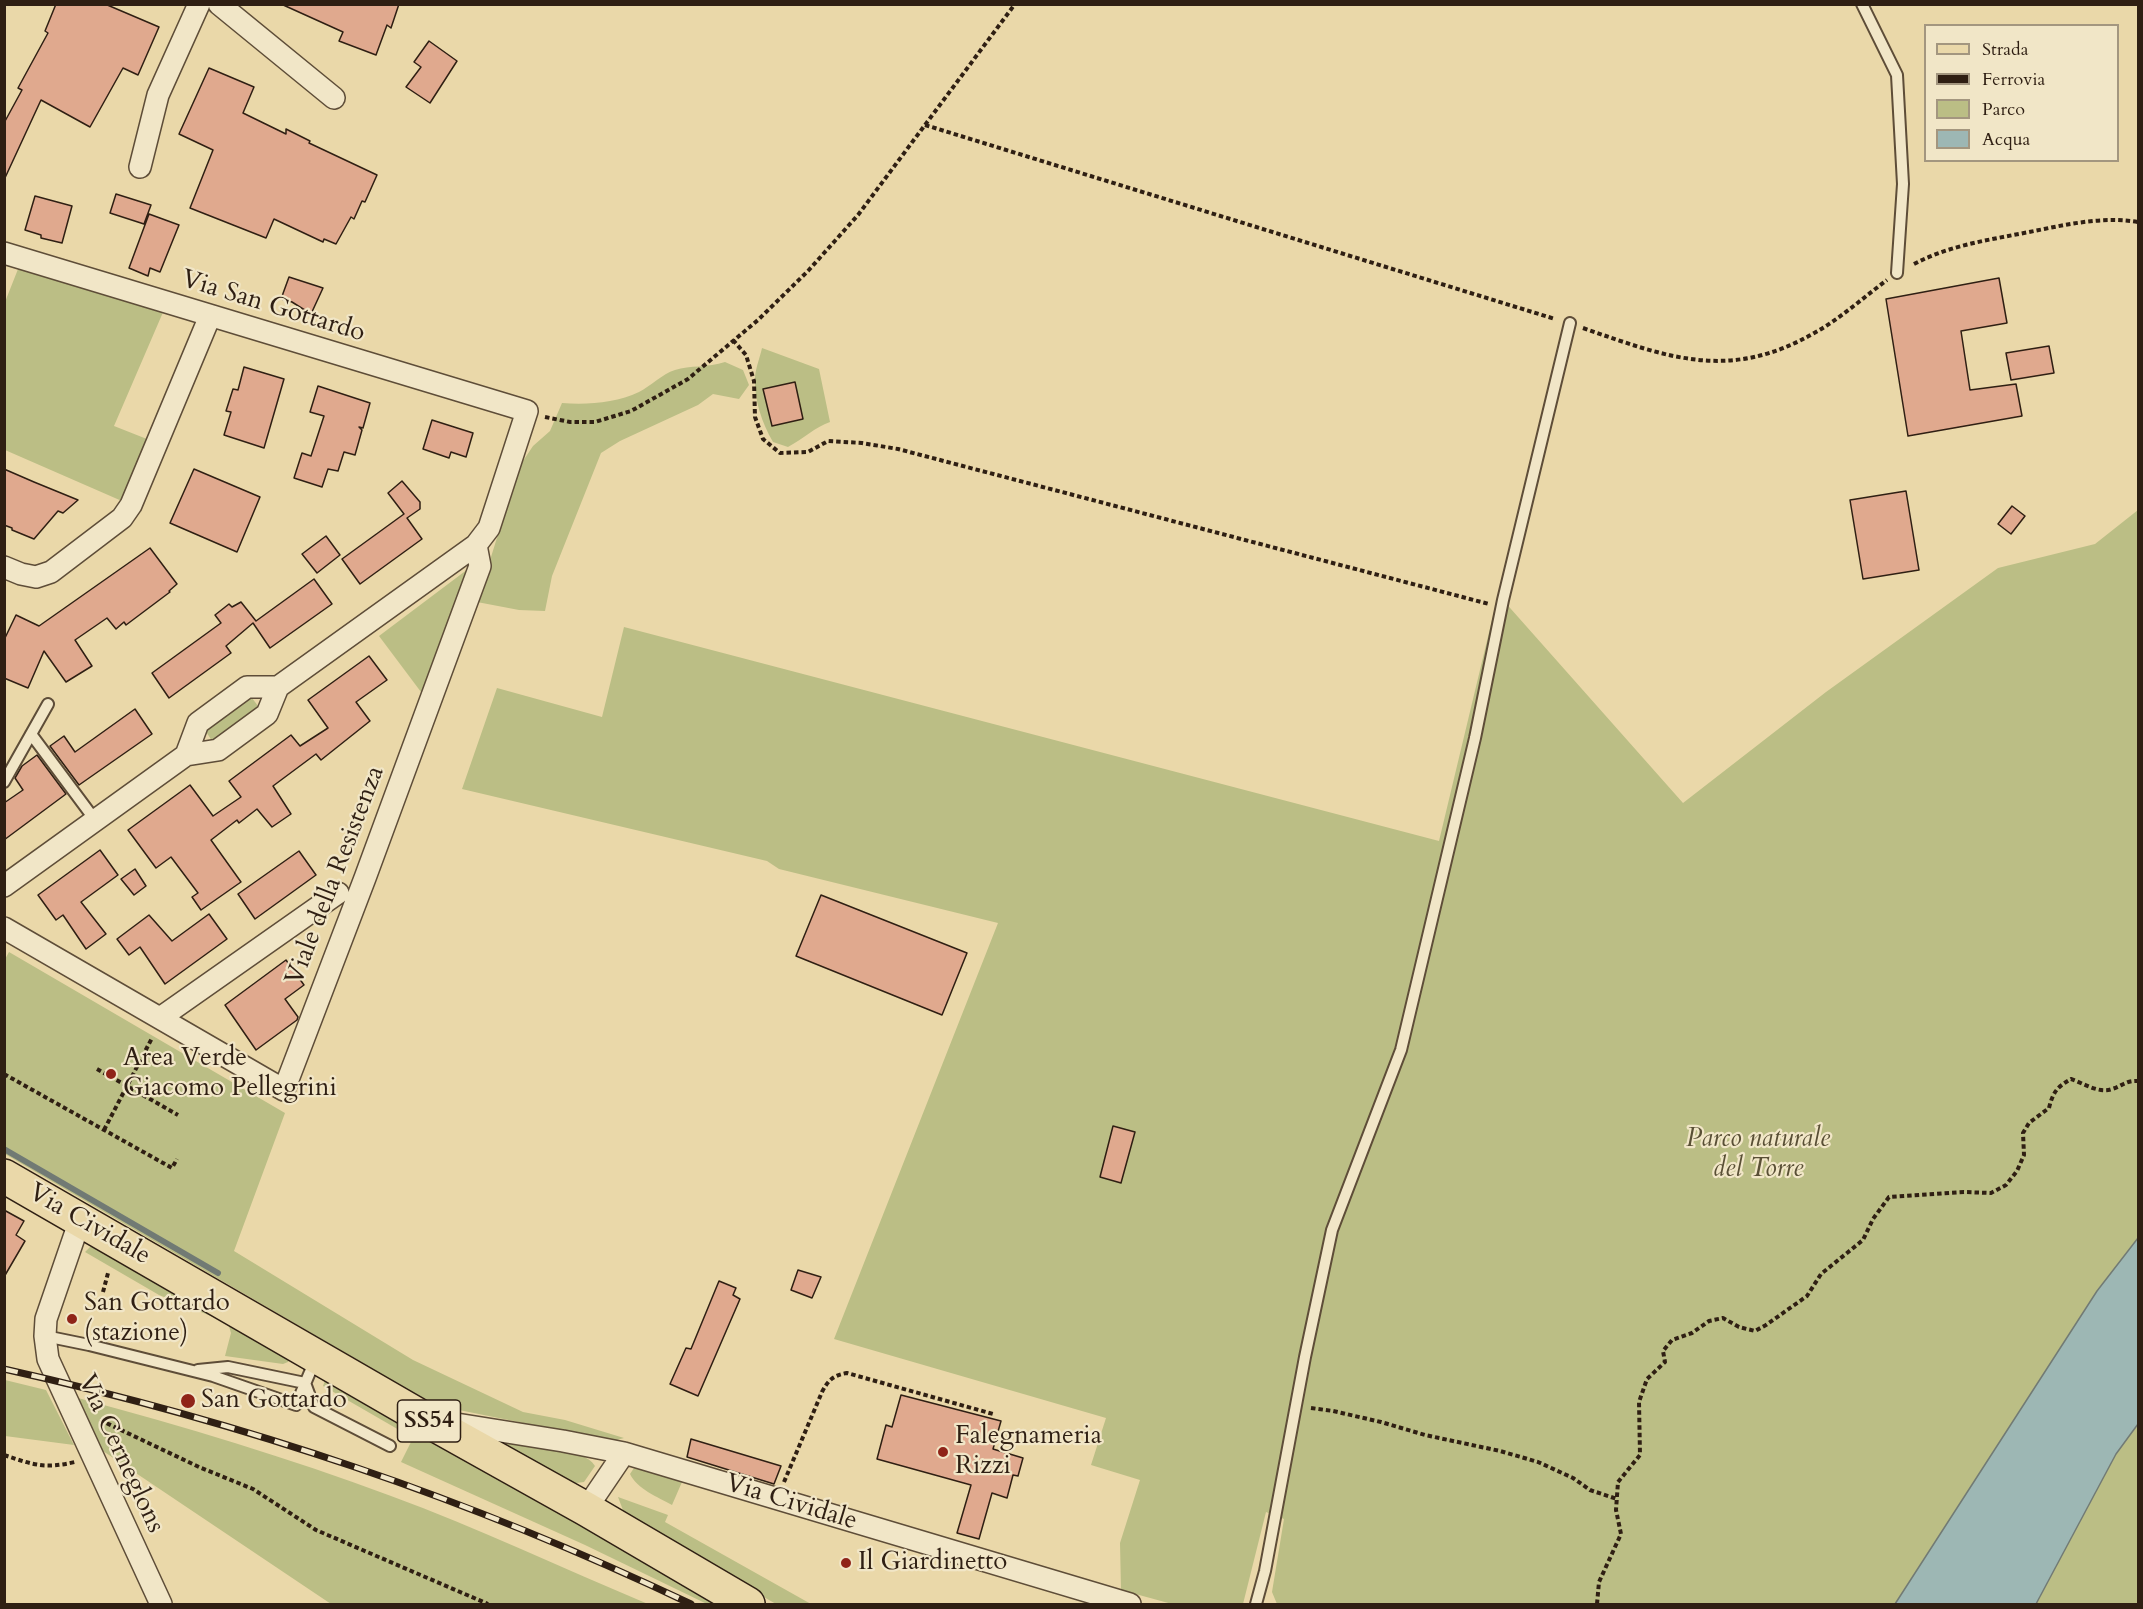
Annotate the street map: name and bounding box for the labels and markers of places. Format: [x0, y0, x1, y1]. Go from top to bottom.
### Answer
place label: Area Verde Giacomo Pellegrini [123, 1043, 337, 1104]
marker: Area Verde Giacomo Pellegrini [104, 1067, 118, 1081]
place label: San Gottardo (stazione) [84, 1288, 230, 1350]
marker: San Gottardo (stazione) [65, 1312, 79, 1326]
place label: San Gottardo [201, 1385, 347, 1417]
marker: San Gottardo [179, 1392, 197, 1410]
place label: Falegnameria Rizzi [955, 1421, 1102, 1482]
marker: Falegnameria Rizzi [936, 1445, 950, 1459]
place label: Il Giardinetto [858, 1547, 1007, 1579]
marker: Il Giardinetto [839, 1556, 853, 1570]

